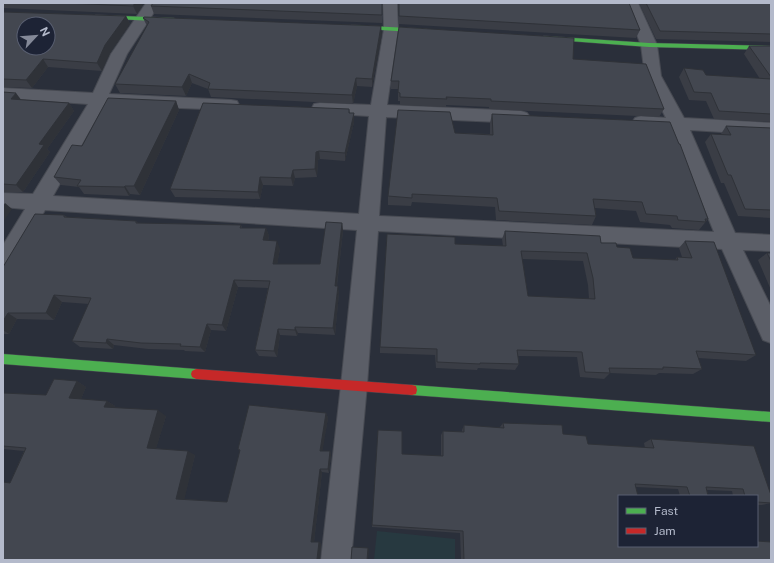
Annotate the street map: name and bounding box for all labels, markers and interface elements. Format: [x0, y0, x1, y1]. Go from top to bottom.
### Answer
north arrow [16, 16, 56, 56]
text: N [38, 25, 52, 38]
legend [618, 495, 758, 547]
text: Fast [654, 504, 679, 518]
text: Jam [654, 524, 676, 538]

